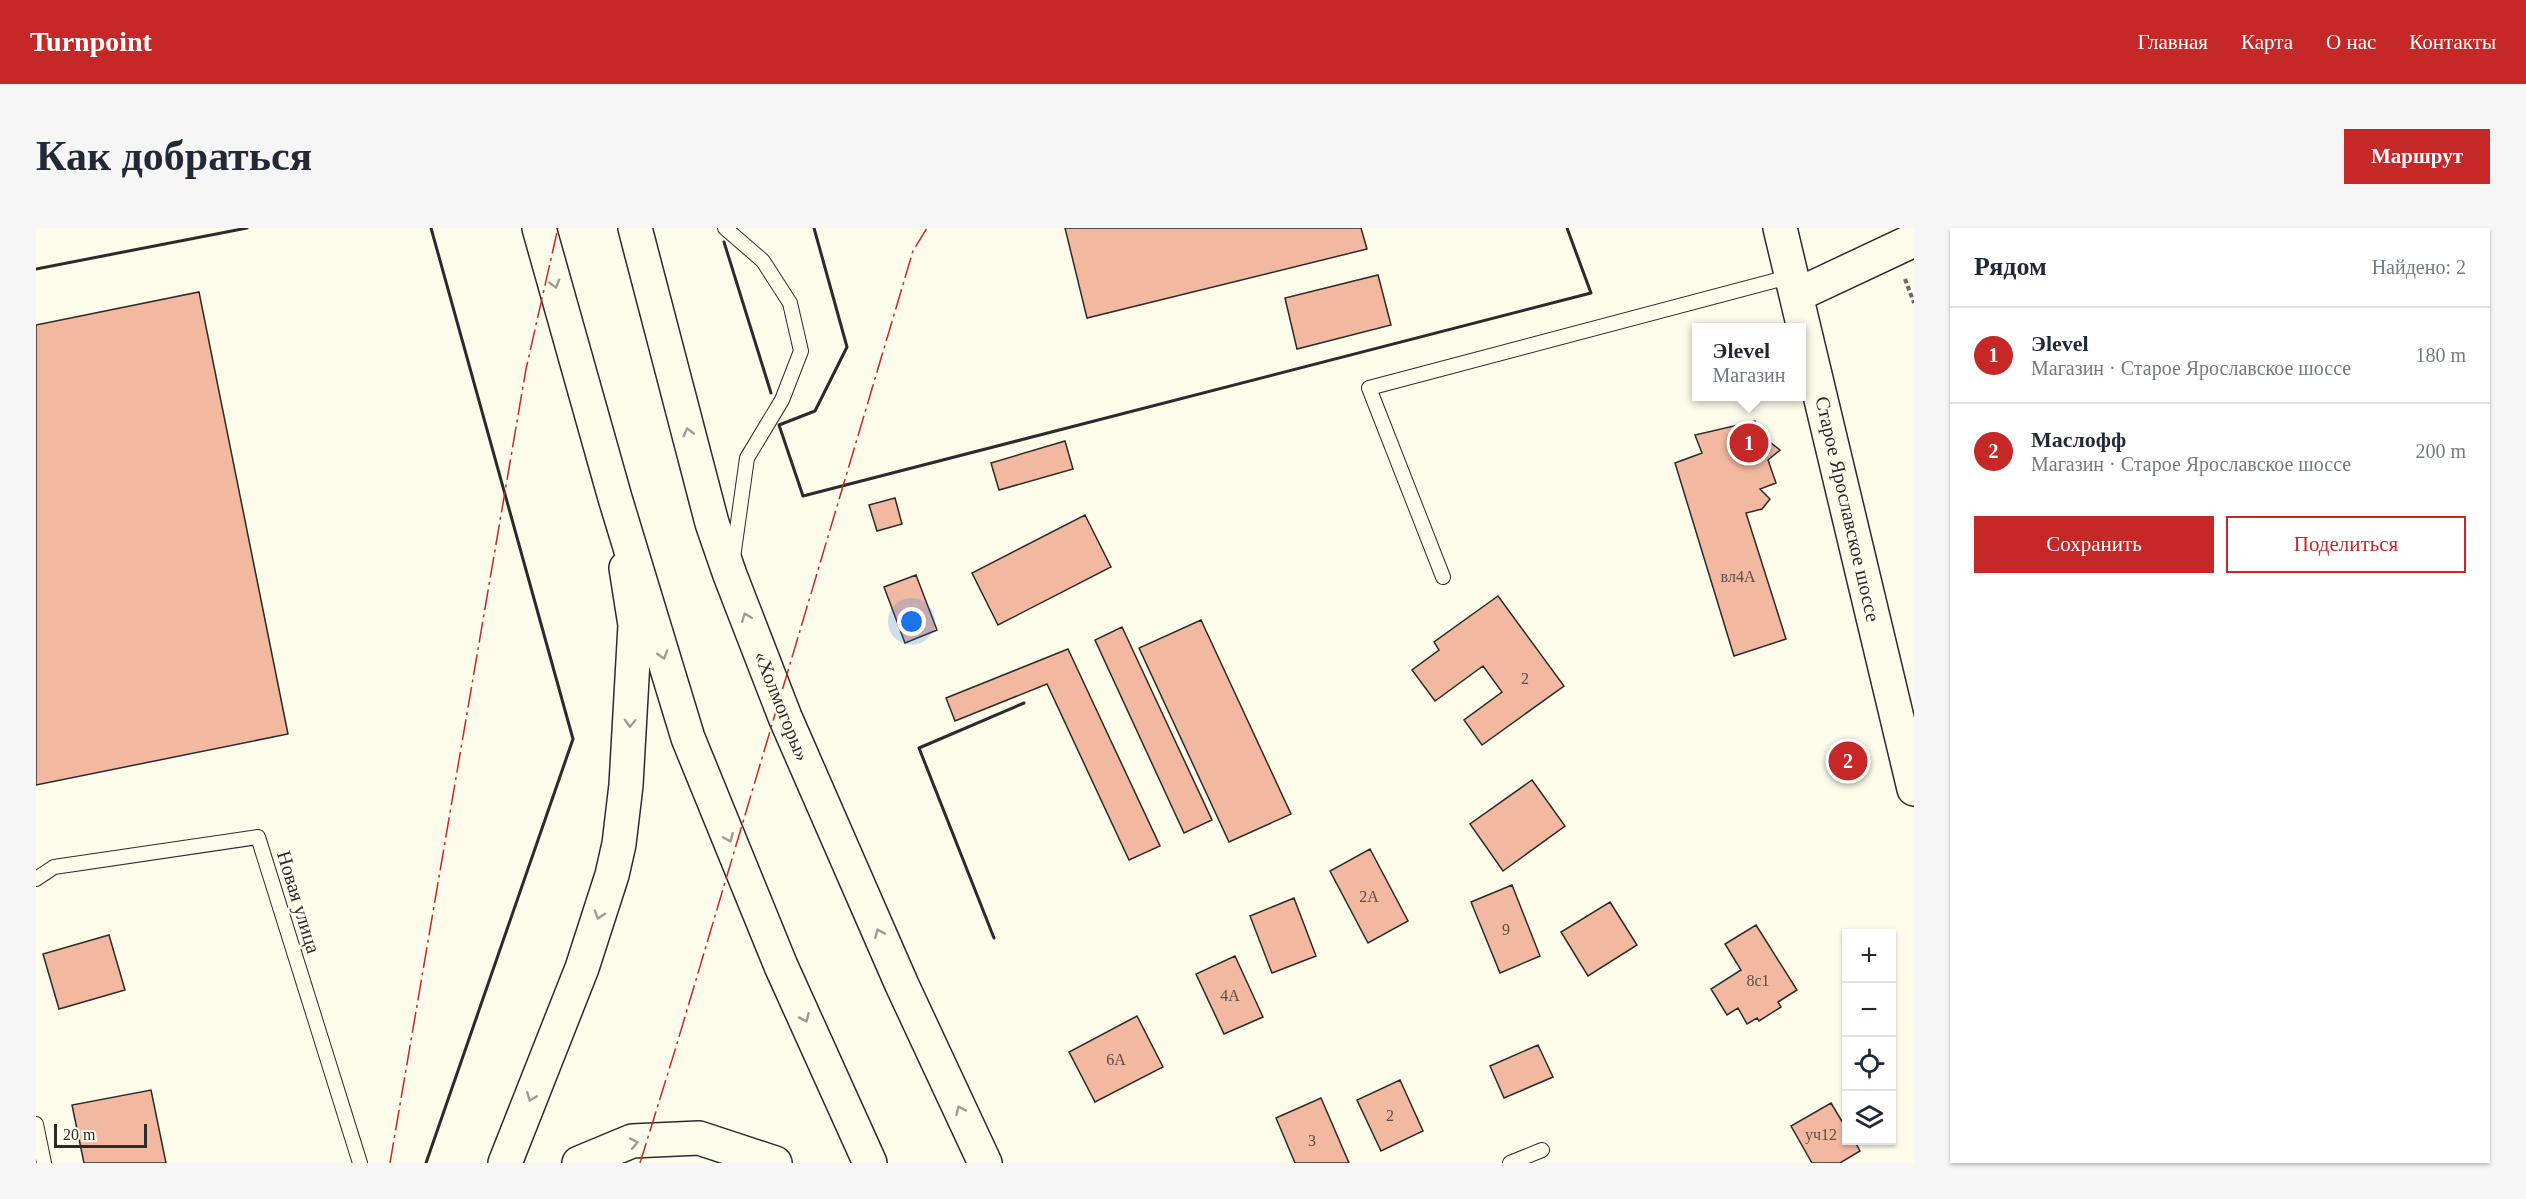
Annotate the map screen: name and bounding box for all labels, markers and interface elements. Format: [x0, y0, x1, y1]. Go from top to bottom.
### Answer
text: Turnpoint [30, 26, 152, 57]
text: Главная [2138, 30, 2208, 54]
text: Карта [2241, 30, 2293, 54]
text: О нас [2326, 30, 2376, 54]
text: Контакты [2409, 30, 2496, 54]
button: Маршрут [2344, 129, 2490, 184]
text: Как добраться [36, 133, 312, 179]
text: Рядом [1974, 252, 2047, 281]
text: Найдено: 2 [2372, 256, 2466, 278]
one-way arrow [548, 278, 560, 289]
popup [1692, 323, 1806, 401]
text: Эlevel [2031, 331, 2089, 356]
text: Эlevel [1712, 338, 1770, 363]
text: 1 [1989, 344, 1999, 366]
text: 180 m [2415, 344, 2466, 366]
text: Магазин · Старое Ярославское шоссе [2031, 357, 2351, 379]
text: Магазин [1712, 364, 1786, 386]
street label: Старое Ярославское шоссе [1810, 394, 1885, 624]
pin: 1 [1730, 420, 1768, 466]
one-way arrow [683, 427, 695, 437]
text: Маслофф [2031, 427, 2126, 452]
text: 2 [1989, 440, 1999, 462]
text: 200 m [2415, 440, 2466, 462]
text: Магазин · Старое Ярославское шоссе [2031, 453, 2351, 475]
button: Сохранить [1974, 516, 2214, 573]
button: Поделиться [2226, 516, 2466, 573]
house number: вл4А [1721, 568, 1756, 585]
your location [897, 607, 926, 636]
one-way arrow [741, 613, 754, 623]
street label: «Холмогоры» [749, 648, 814, 765]
one-way arrow [656, 649, 668, 660]
house number: 2 [1521, 670, 1529, 687]
one-way arrow [624, 719, 637, 728]
pin: 2 [1828, 738, 1868, 784]
one-way arrow [722, 832, 734, 843]
street label: Новая улица [272, 848, 325, 956]
house number: 2А [1359, 888, 1379, 905]
one-way arrow [594, 909, 606, 920]
house number: 9 [1502, 921, 1510, 938]
one-way arrow [874, 928, 886, 939]
map controls [1842, 929, 1896, 1145]
button: + [1842, 929, 1896, 983]
house number: 8с1 [1746, 972, 1770, 989]
button: − [1842, 983, 1896, 1037]
house number: 4А [1220, 987, 1240, 1004]
one-way arrow [797, 1011, 809, 1022]
button: locate [1842, 1037, 1896, 1091]
house number: 6А [1106, 1051, 1126, 1068]
one-way arrow [526, 1091, 538, 1102]
button: layers [1842, 1091, 1896, 1145]
one-way arrow [955, 1105, 967, 1116]
house number: 2 [1386, 1107, 1394, 1124]
scale bar [54, 1121, 147, 1148]
text: 20 m [63, 1126, 95, 1143]
house number: уч12 [1805, 1126, 1837, 1144]
house number: 3 [1308, 1132, 1316, 1149]
one-way arrow [629, 1137, 639, 1150]

